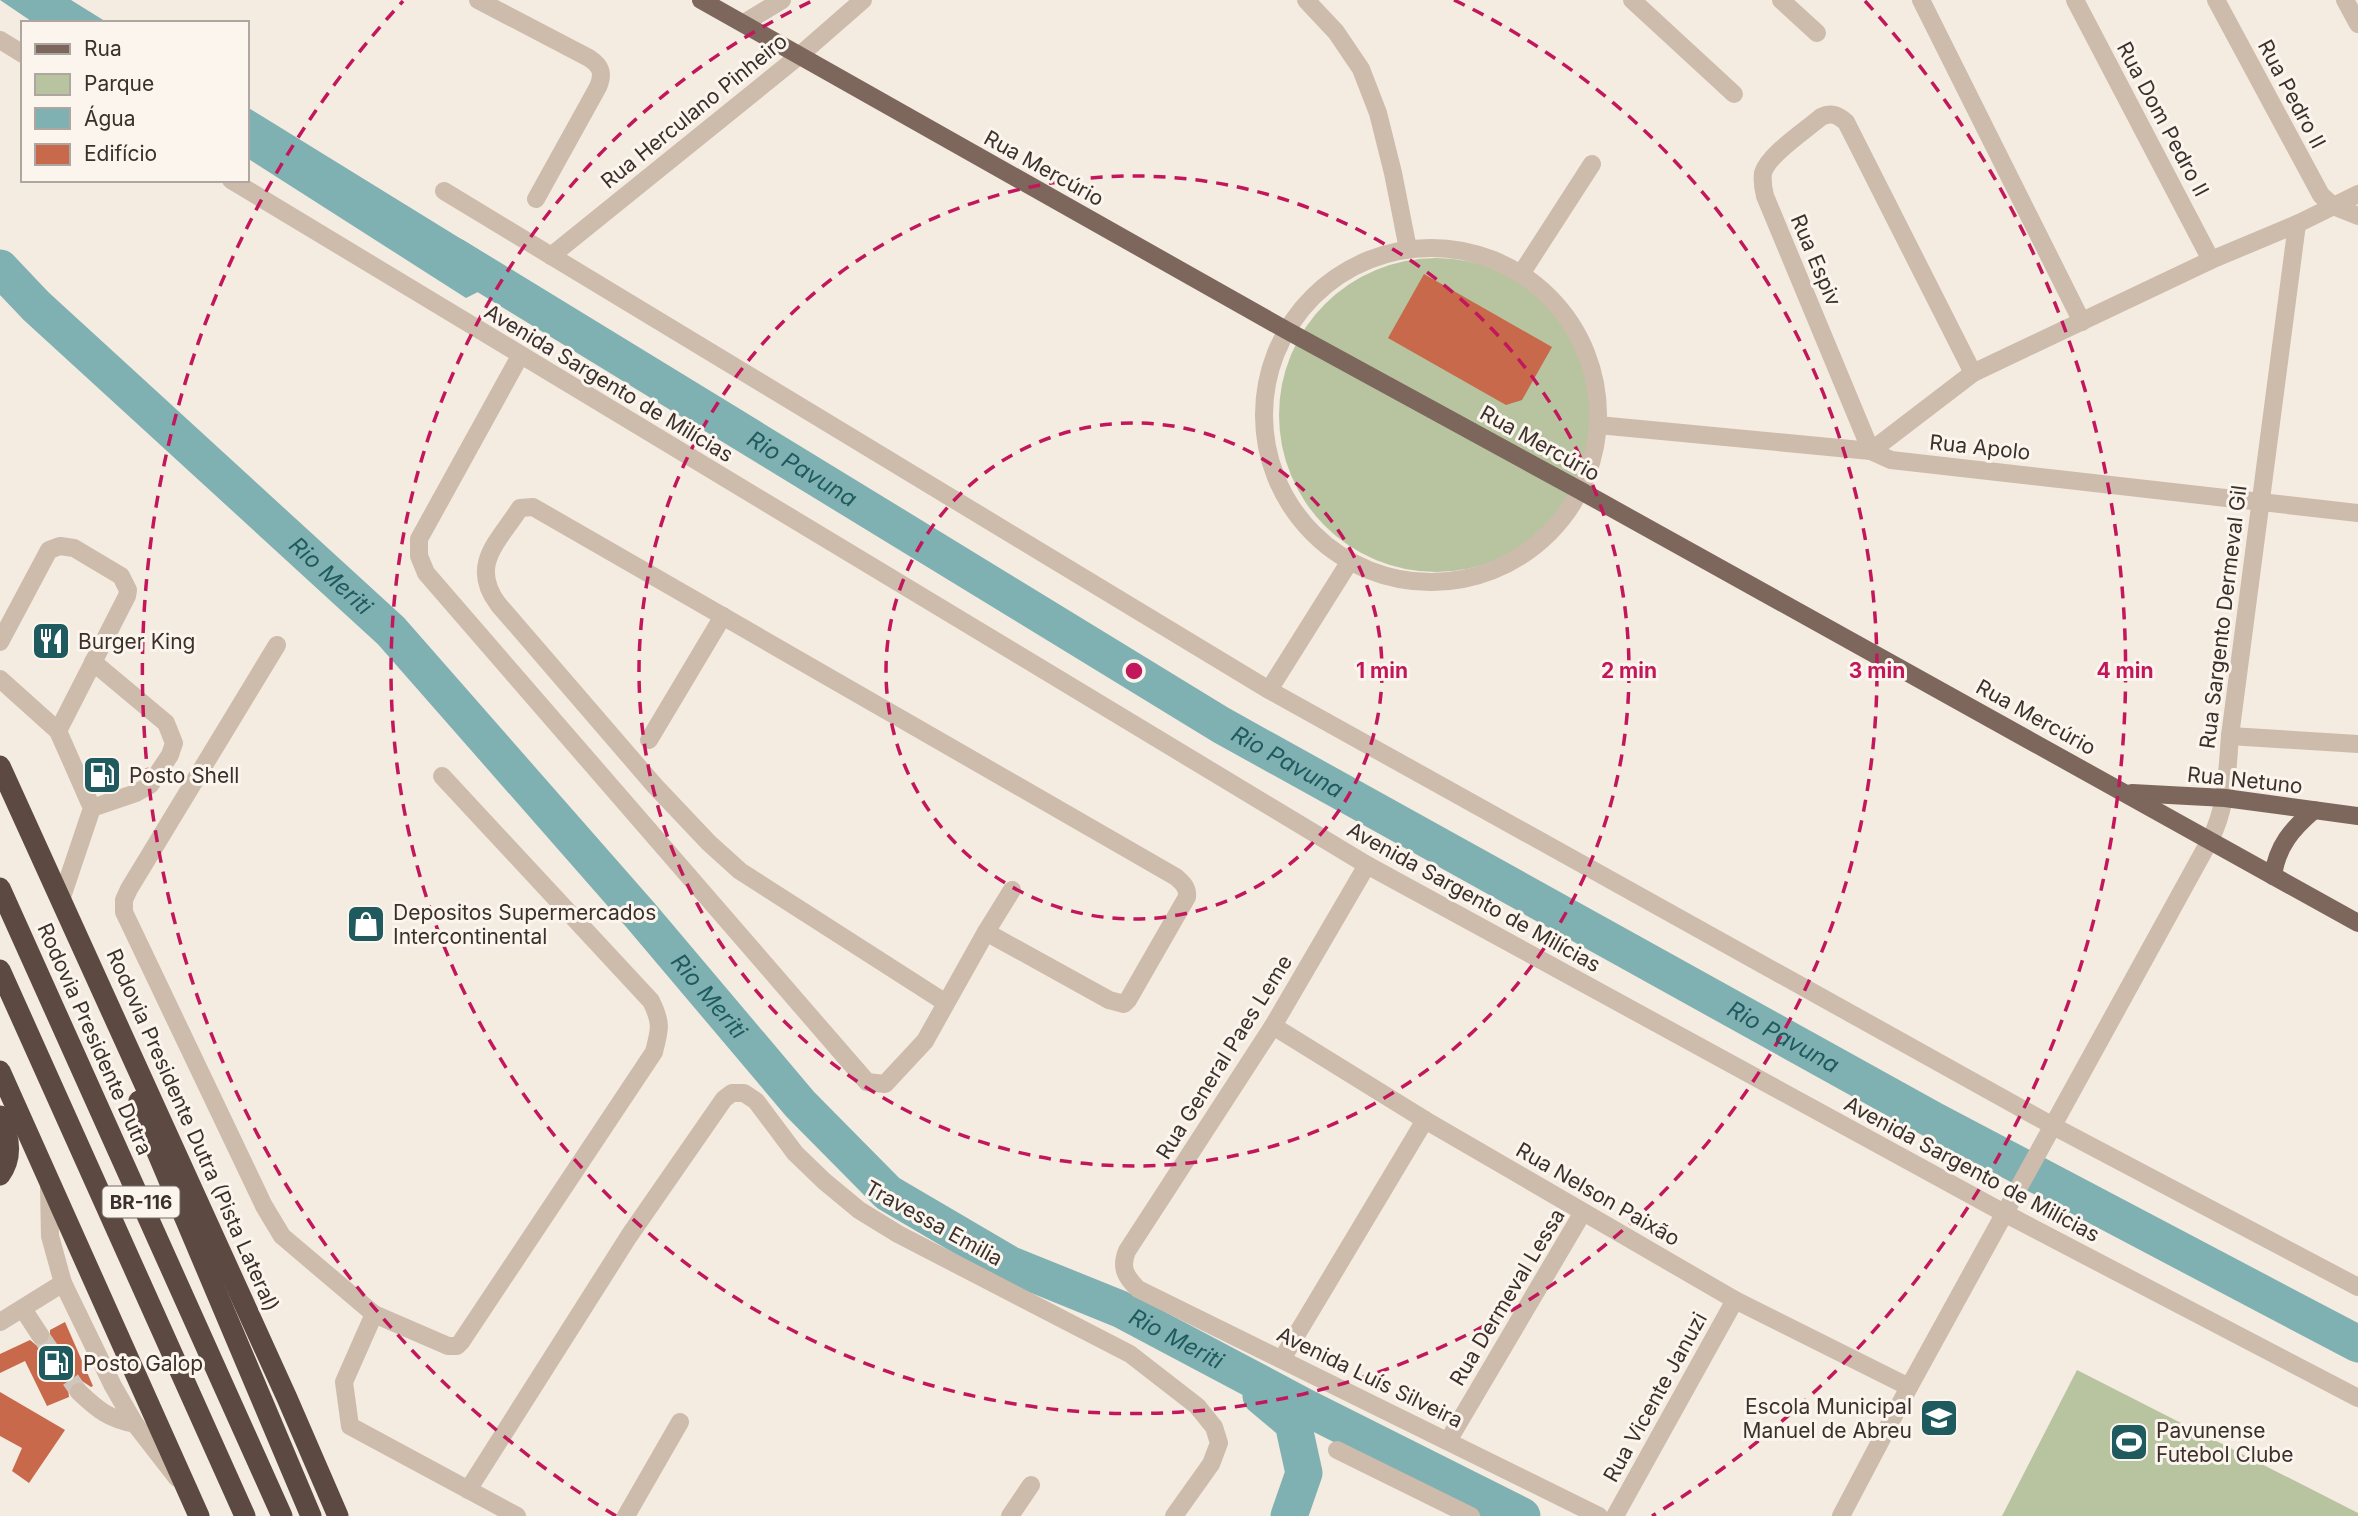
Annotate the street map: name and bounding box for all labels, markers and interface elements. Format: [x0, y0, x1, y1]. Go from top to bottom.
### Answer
legend [21, 21, 248, 182]
street label: Rua Herculano Pinheiro [596, 28, 792, 194]
street label: Rua Pedro II [2253, 35, 2331, 153]
text: Rua [84, 36, 122, 61]
street label: Rua Dom Pedro II [2112, 37, 2214, 201]
text: Parque [84, 71, 154, 96]
text: Água [84, 105, 136, 131]
street label: Rua Mercúrio [980, 125, 1108, 211]
text: Edifício [84, 141, 157, 166]
street label: Rua Espiv [1786, 210, 1847, 310]
street label: Avenida Sargento de Milícias [480, 299, 738, 467]
street label: Rua Mercúrio [1476, 400, 1604, 486]
water label: Rio Pavuna [742, 425, 862, 513]
street label: Rua Apolo [1928, 429, 2032, 465]
street label: Rua Sargento Dermeval Gil [2194, 484, 2252, 750]
water label: Rio Meriti [284, 531, 378, 621]
restaurant icon: Burger King [30, 620, 72, 662]
place label: Burger King [78, 629, 195, 654]
text: 1 min [1356, 658, 1408, 683]
text: 2 min [1601, 658, 1657, 683]
text: 3 min [1849, 658, 1905, 683]
text: 4 min [2096, 658, 2154, 683]
centre of rings [1122, 659, 1146, 683]
street label: Rua Mercúrio [1972, 674, 2100, 760]
water label: Rio Pavuna [1227, 720, 1348, 804]
fuel station icon: Posto Shell [81, 754, 123, 796]
street label: Rua Netuno [2186, 762, 2304, 798]
place label: Posto Shell [129, 763, 239, 788]
street label: Avenida Sargento de Milícias [1343, 817, 1605, 977]
place label: Depositos Supermercados Intercontinental [393, 900, 656, 949]
shop icon: Depositos Supermercados Intercontinental [345, 903, 387, 945]
street label: Rodovia Presidente Dutra [32, 919, 158, 1159]
street label: Rodovia Presidente Dutra (Pista Lateral) [101, 945, 285, 1315]
water label: Rio Meriti [665, 948, 753, 1045]
street label: Rua General Paes Leme [1151, 950, 1297, 1164]
water label: Rio Pavuna [1723, 995, 1844, 1079]
street label: Avenida Sargento de Milícias [1840, 1091, 2104, 1247]
street label: Rua Nelson Paixão [1512, 1137, 1684, 1251]
street label: Travessa Emilia [861, 1175, 1007, 1271]
road number: BR-116 [102, 1186, 180, 1218]
street label: Rua Dermeval Lessa [1444, 1204, 1570, 1390]
water label: Rio Meriti [1125, 1303, 1229, 1375]
street label: Rua Vicente Januzi [1598, 1308, 1712, 1486]
street label: Avenida Luís Silveira [1273, 1321, 1467, 1433]
fuel station icon: Posto Galop [35, 1342, 77, 1384]
place label: Posto Galop [83, 1351, 203, 1376]
place label: Escola Municipal Manuel de Abreu [1743, 1394, 1912, 1443]
school or university icon: Escola Municipal Manuel de Abreu [1918, 1397, 1960, 1439]
place label: Pavunense Futebol Clube [2156, 1418, 2293, 1467]
sports icon: Pavunense Futebol Clube [2108, 1421, 2150, 1463]

